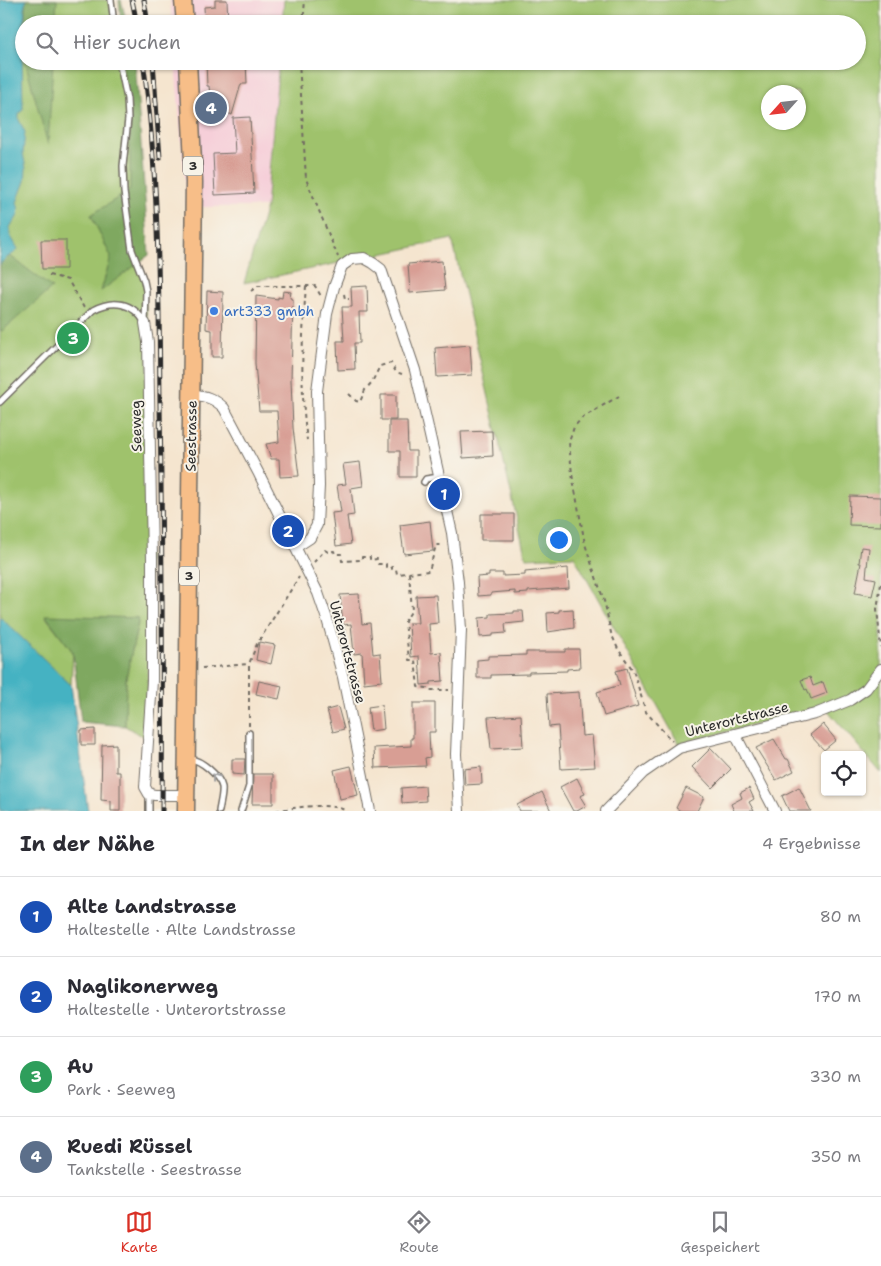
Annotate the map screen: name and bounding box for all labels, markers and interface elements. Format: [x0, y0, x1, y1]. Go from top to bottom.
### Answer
search box [15, 15, 866, 70]
icon: search [33, 29, 61, 57]
text: Hier suchen [73, 30, 181, 55]
north arrow [761, 85, 806, 130]
pin: 4 [195, 89, 227, 127]
road number: 3 [183, 157, 203, 176]
place label: art333 gmbh [224, 302, 314, 320]
marker: art333 gmbh [208, 305, 220, 317]
pin: 3 [57, 319, 89, 357]
street label: Seeweg [127, 400, 145, 452]
street label: Seestrasse [181, 400, 201, 472]
pin: 1 [428, 475, 460, 513]
pin: 2 [272, 512, 304, 550]
your location [546, 527, 572, 553]
road number: 3 [179, 566, 199, 586]
street label: Unterortstrasse [326, 599, 370, 706]
street label: Unterortstrasse [683, 697, 791, 741]
map controls [821, 751, 866, 796]
button: locate [821, 751, 866, 796]
one-way arrow [213, 774, 221, 783]
text: In der Nähe [20, 830, 155, 858]
text: 4 Ergebnisse [762, 833, 861, 854]
text: Alte Landstrasse [67, 894, 237, 919]
text: 1 [32, 906, 40, 927]
text: 80 m [820, 906, 861, 927]
text: Haltestelle · Alte Landstrasse [67, 919, 296, 940]
text: Naglikonerweg [67, 974, 218, 999]
text: 2 [30, 986, 42, 1007]
text: 170 m [814, 986, 861, 1007]
text: Haltestelle · Unterortstrasse [67, 999, 286, 1020]
text: Au [67, 1054, 94, 1079]
text: 3 [30, 1066, 42, 1087]
text: 330 m [809, 1066, 861, 1087]
text: Park · Seeweg [67, 1079, 176, 1100]
text: Ruedi Rüssel [67, 1134, 192, 1159]
text: 4 [30, 1146, 42, 1167]
text: 350 m [810, 1146, 861, 1167]
text: Tankstelle · Seestrasse [67, 1159, 242, 1180]
tab: Karte [121, 1208, 158, 1256]
tab: Route [399, 1208, 439, 1256]
tab: Gespeichert [680, 1208, 760, 1256]

